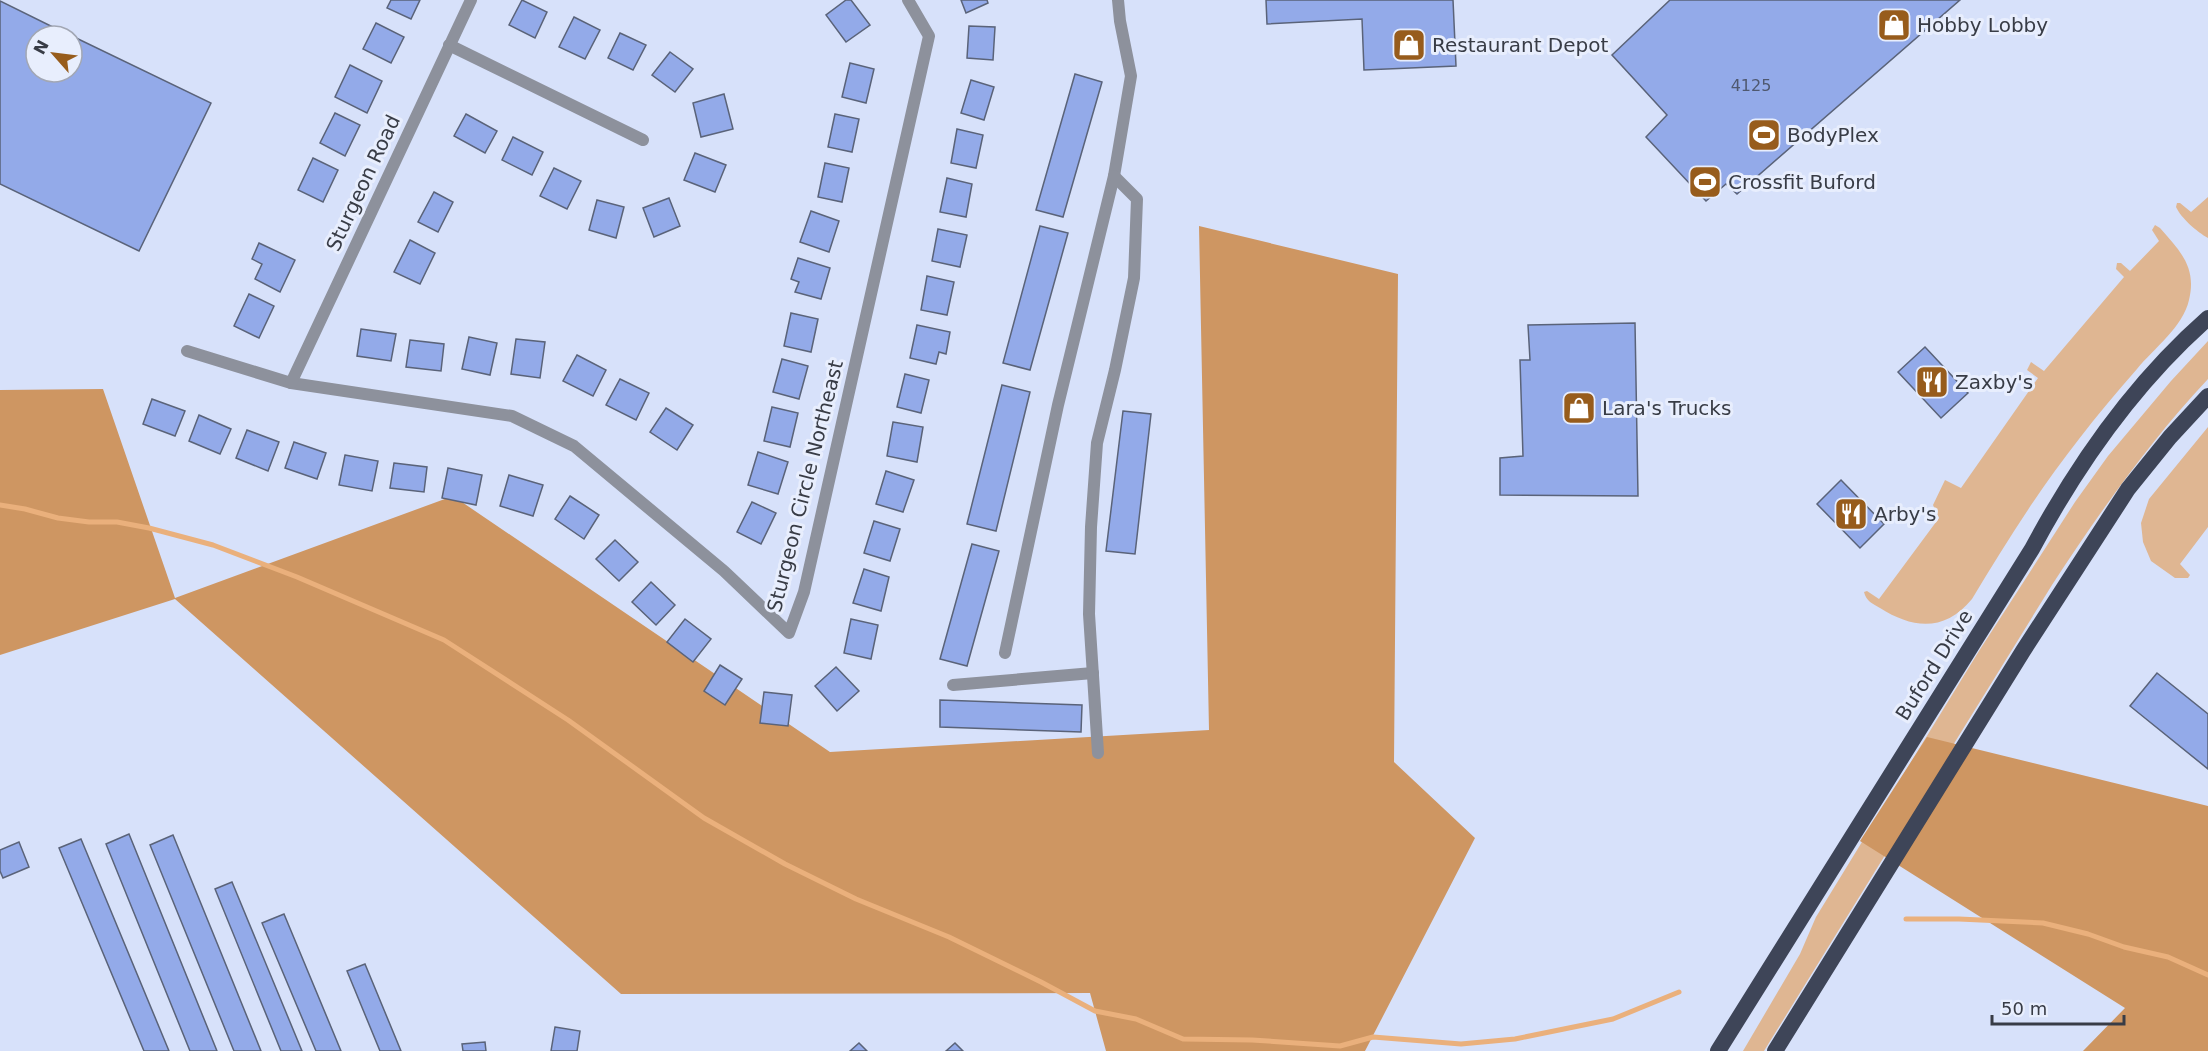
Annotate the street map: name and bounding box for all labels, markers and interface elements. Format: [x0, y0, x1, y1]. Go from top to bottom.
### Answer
shop icon: Hobby Lobby [1876, 7, 1912, 43]
place label: Hobby Lobby [1917, 13, 2048, 37]
north arrow [24, 24, 84, 84]
shop icon: Restaurant Depot [1391, 27, 1427, 63]
place label: Restaurant Depot [1432, 33, 1608, 57]
text: N [30, 37, 53, 58]
house number: 4125 [1731, 76, 1771, 95]
street label: Sturgeon Road [321, 111, 405, 255]
sports icon: BodyPlex [1746, 117, 1782, 153]
place label: BodyPlex [1787, 123, 1879, 147]
sports icon: Crossfit Buford [1687, 164, 1723, 200]
place label: Crossfit Buford [1728, 170, 1876, 194]
street label: Sturgeon Circle Northeast [762, 357, 848, 614]
restaurant icon: Zaxby's [1914, 364, 1950, 400]
place label: Zaxby's [1955, 370, 2033, 394]
shop icon: Lara's Trucks [1561, 390, 1597, 426]
place label: Lara's Trucks [1602, 396, 1731, 420]
restaurant icon: Arby's [1833, 496, 1869, 532]
place label: Arby's [1874, 502, 1936, 526]
street label: Buford Drive [1890, 605, 1978, 725]
scale bar [1992, 988, 2124, 1026]
text: 50 m [2001, 998, 2047, 1019]

